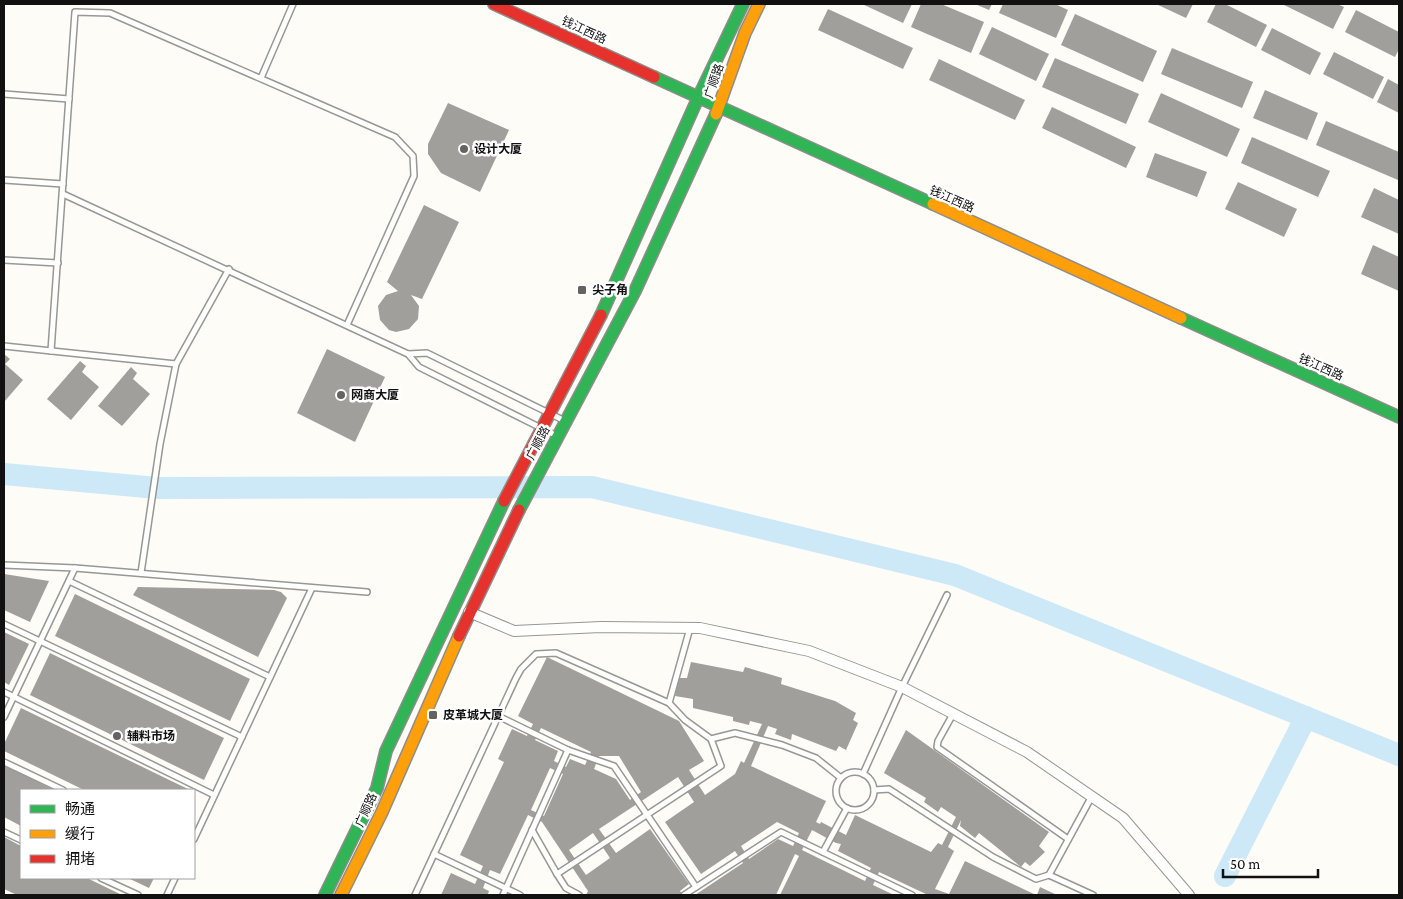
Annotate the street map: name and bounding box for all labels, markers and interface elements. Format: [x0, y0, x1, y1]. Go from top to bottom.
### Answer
street label: 钱江西路 [559, 14, 609, 46]
street label: 广顺路 [702, 62, 726, 100]
place label: 设计大厦 [474, 142, 522, 156]
marker: 设计大厦 [458, 143, 470, 155]
street label: 钱江西路 [927, 183, 977, 215]
place label: 尖子角 [592, 283, 628, 297]
marker: 尖子角 [576, 284, 588, 296]
street label: 钱江西路 [1296, 351, 1346, 383]
place label: 网商大厦 [351, 388, 399, 402]
marker: 网商大厦 [335, 389, 347, 401]
street label: 广顺路 [523, 424, 553, 462]
place label: 皮革城大厦 [443, 708, 503, 722]
marker: 皮革城大厦 [427, 709, 439, 721]
place label: 辅料市场 [127, 729, 175, 743]
marker: 辅料市场 [111, 730, 123, 742]
legend [20, 789, 195, 879]
street label: 广顺路 [352, 791, 380, 829]
text: 畅通 [65, 801, 95, 817]
text: 缓行 [65, 826, 95, 842]
scale bar [1223, 846, 1318, 878]
text: 拥堵 [65, 851, 95, 867]
text: 50 m [1230, 856, 1260, 872]

